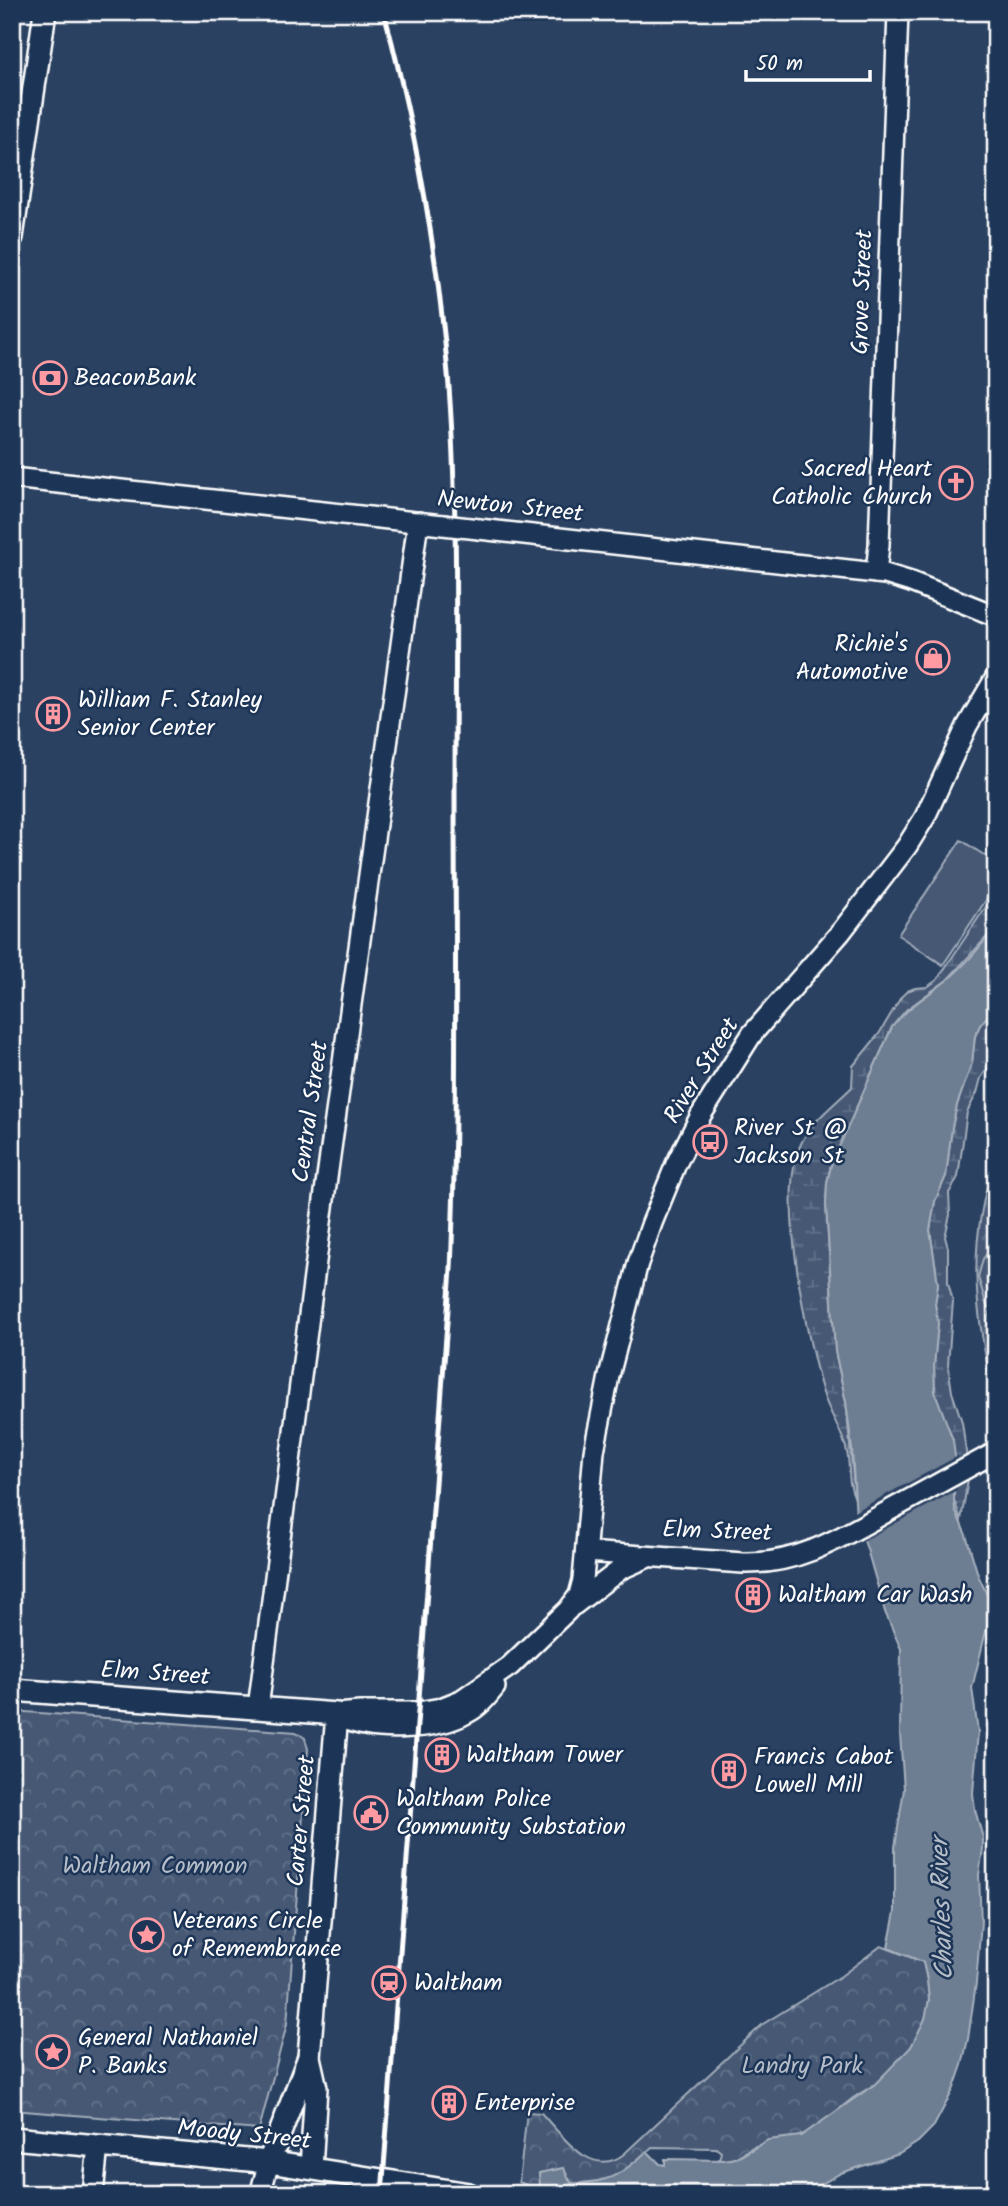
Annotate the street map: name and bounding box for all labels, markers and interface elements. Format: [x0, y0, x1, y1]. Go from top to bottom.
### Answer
scale bar [746, 38, 870, 82]
text: 50 m [756, 48, 803, 81]
street label: Grove Street [841, 228, 885, 355]
bank icon: BeaconBank [31, 359, 69, 397]
place label: BeaconBank [74, 359, 197, 398]
place label: Sacred Heart Catholic Church [771, 450, 933, 517]
church icon: Sacred Heart Catholic Church [937, 464, 975, 502]
street label: Newton Street [435, 480, 586, 534]
place label: Richie's Automotive [796, 625, 908, 692]
shop icon: Richie's Automotive [914, 639, 952, 677]
place label: William F. Stanley Senior Center [78, 681, 263, 748]
building icon: William F. Stanley Senior Center [34, 695, 72, 733]
street label: River Street [654, 1010, 750, 1132]
street label: Central Street [282, 1038, 340, 1185]
place label: River St @ Jackson St [734, 1109, 847, 1176]
bus stop icon: River St @ Jackson St [691, 1123, 729, 1161]
street label: Elm Street [662, 1511, 773, 1553]
building icon: Waltham Car Wash [734, 1576, 772, 1614]
place label: Waltham Car Wash [778, 1576, 972, 1615]
street label: Elm Street [99, 1651, 212, 1697]
building icon: Waltham Tower [423, 1736, 461, 1774]
place label: Waltham Tower [466, 1736, 625, 1775]
place label: Francis Cabot Lowell Mill [754, 1738, 894, 1805]
building icon: Francis Cabot Lowell Mill [710, 1752, 748, 1790]
street label: Carter Street [277, 1753, 327, 1889]
place label: Waltham Police Community Substation [396, 1780, 626, 1847]
public building icon: Waltham Police Community Substation [352, 1794, 390, 1832]
water label: Charles River [919, 1832, 966, 1981]
park label: Waltham Common [62, 1847, 248, 1886]
place label: Veterans Circle of Remembrance [172, 1902, 342, 1969]
place icon: Veterans Circle of Remembrance [128, 1916, 166, 1954]
station icon: Waltham [370, 1964, 408, 2002]
place label: Waltham [414, 1964, 502, 2003]
place label: General Nathaniel P. Banks [78, 2019, 258, 2086]
place icon: General Nathaniel P. Banks [34, 2033, 72, 2071]
park label: Landry Park [741, 2047, 863, 2086]
building icon: Enterprise [430, 2084, 468, 2122]
place label: Enterprise [474, 2084, 575, 2123]
street label: Moody Street [175, 2109, 314, 2161]

